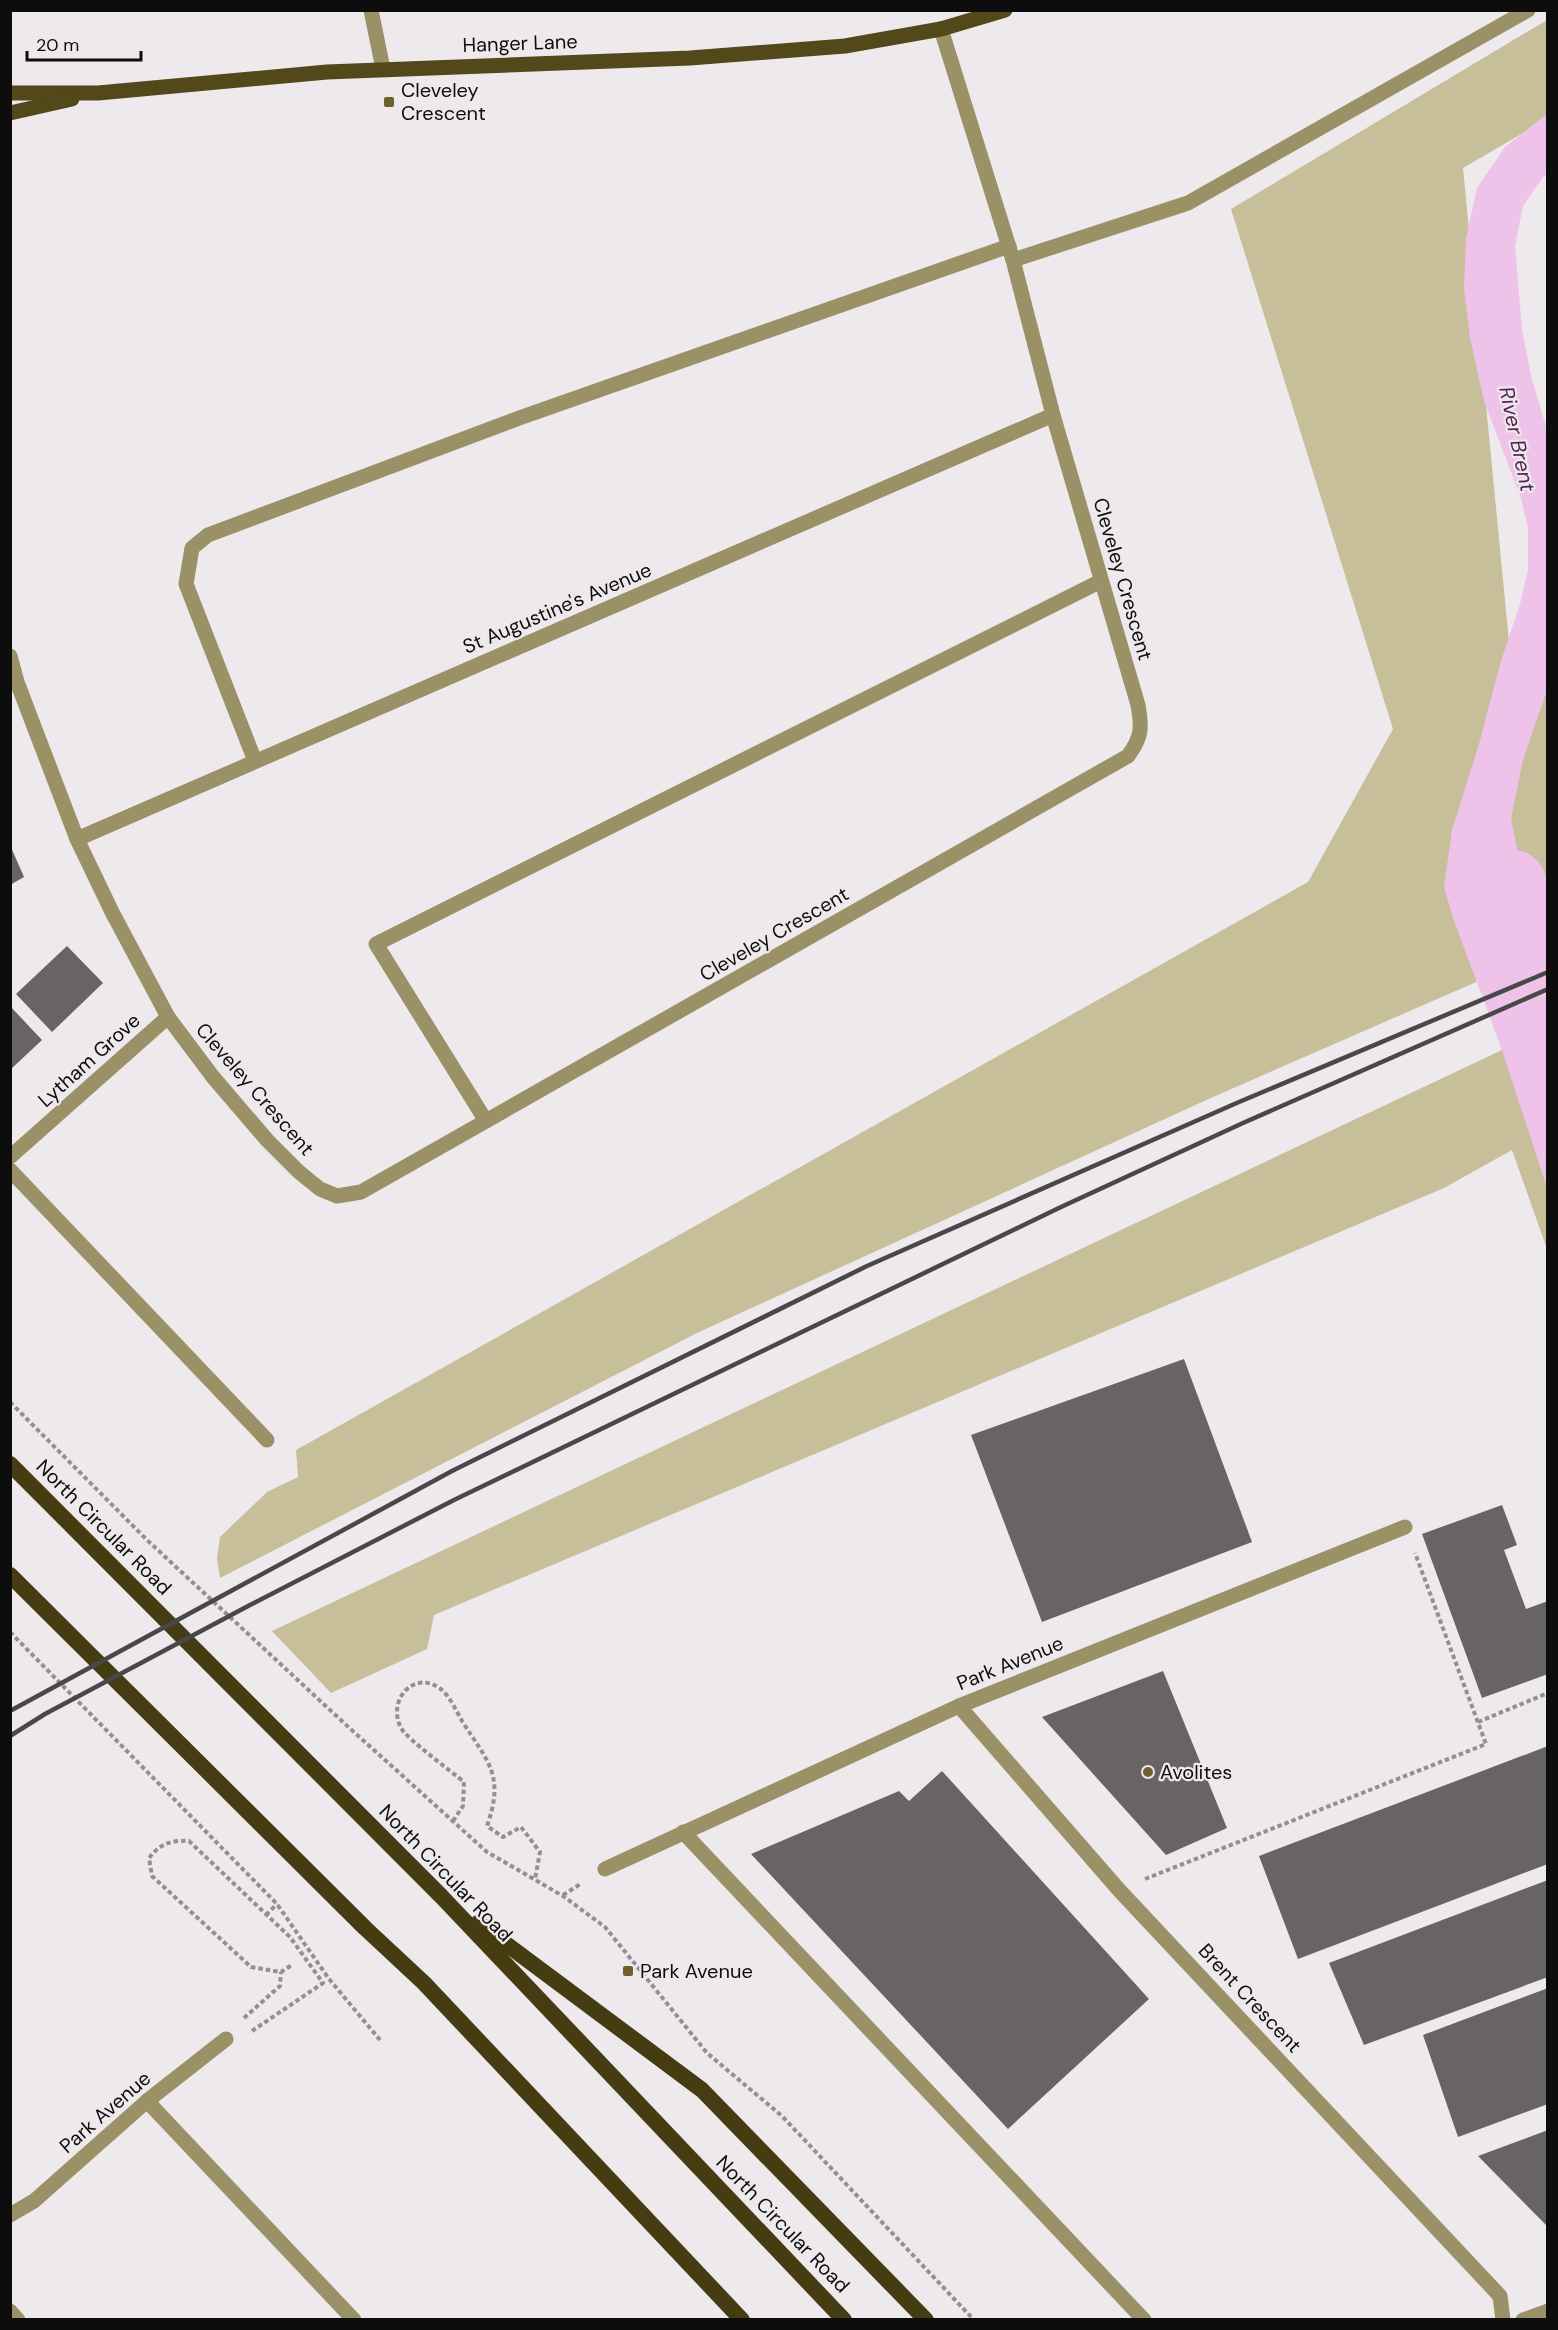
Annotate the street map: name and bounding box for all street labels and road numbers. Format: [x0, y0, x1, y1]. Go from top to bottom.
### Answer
street label: Hanger Lane [462, 28, 578, 58]
street label: Cleveley Crescent [1087, 495, 1159, 663]
street label: St Augustine's Avenue [459, 556, 655, 660]
street label: Cleveley Crescent [695, 881, 853, 987]
street label: Lytham Grove [32, 1007, 146, 1113]
street label: Cleveley Crescent [190, 1017, 320, 1161]
street label: North Circular Road [31, 1454, 177, 1600]
street label: Park Avenue [953, 1630, 1067, 1696]
street label: North Circular Road [374, 1799, 518, 1947]
street label: Brent Crescent [1193, 1938, 1307, 2058]
street label: Park Avenue [54, 2065, 156, 2159]
street label: North Circular Road [711, 2150, 855, 2298]

